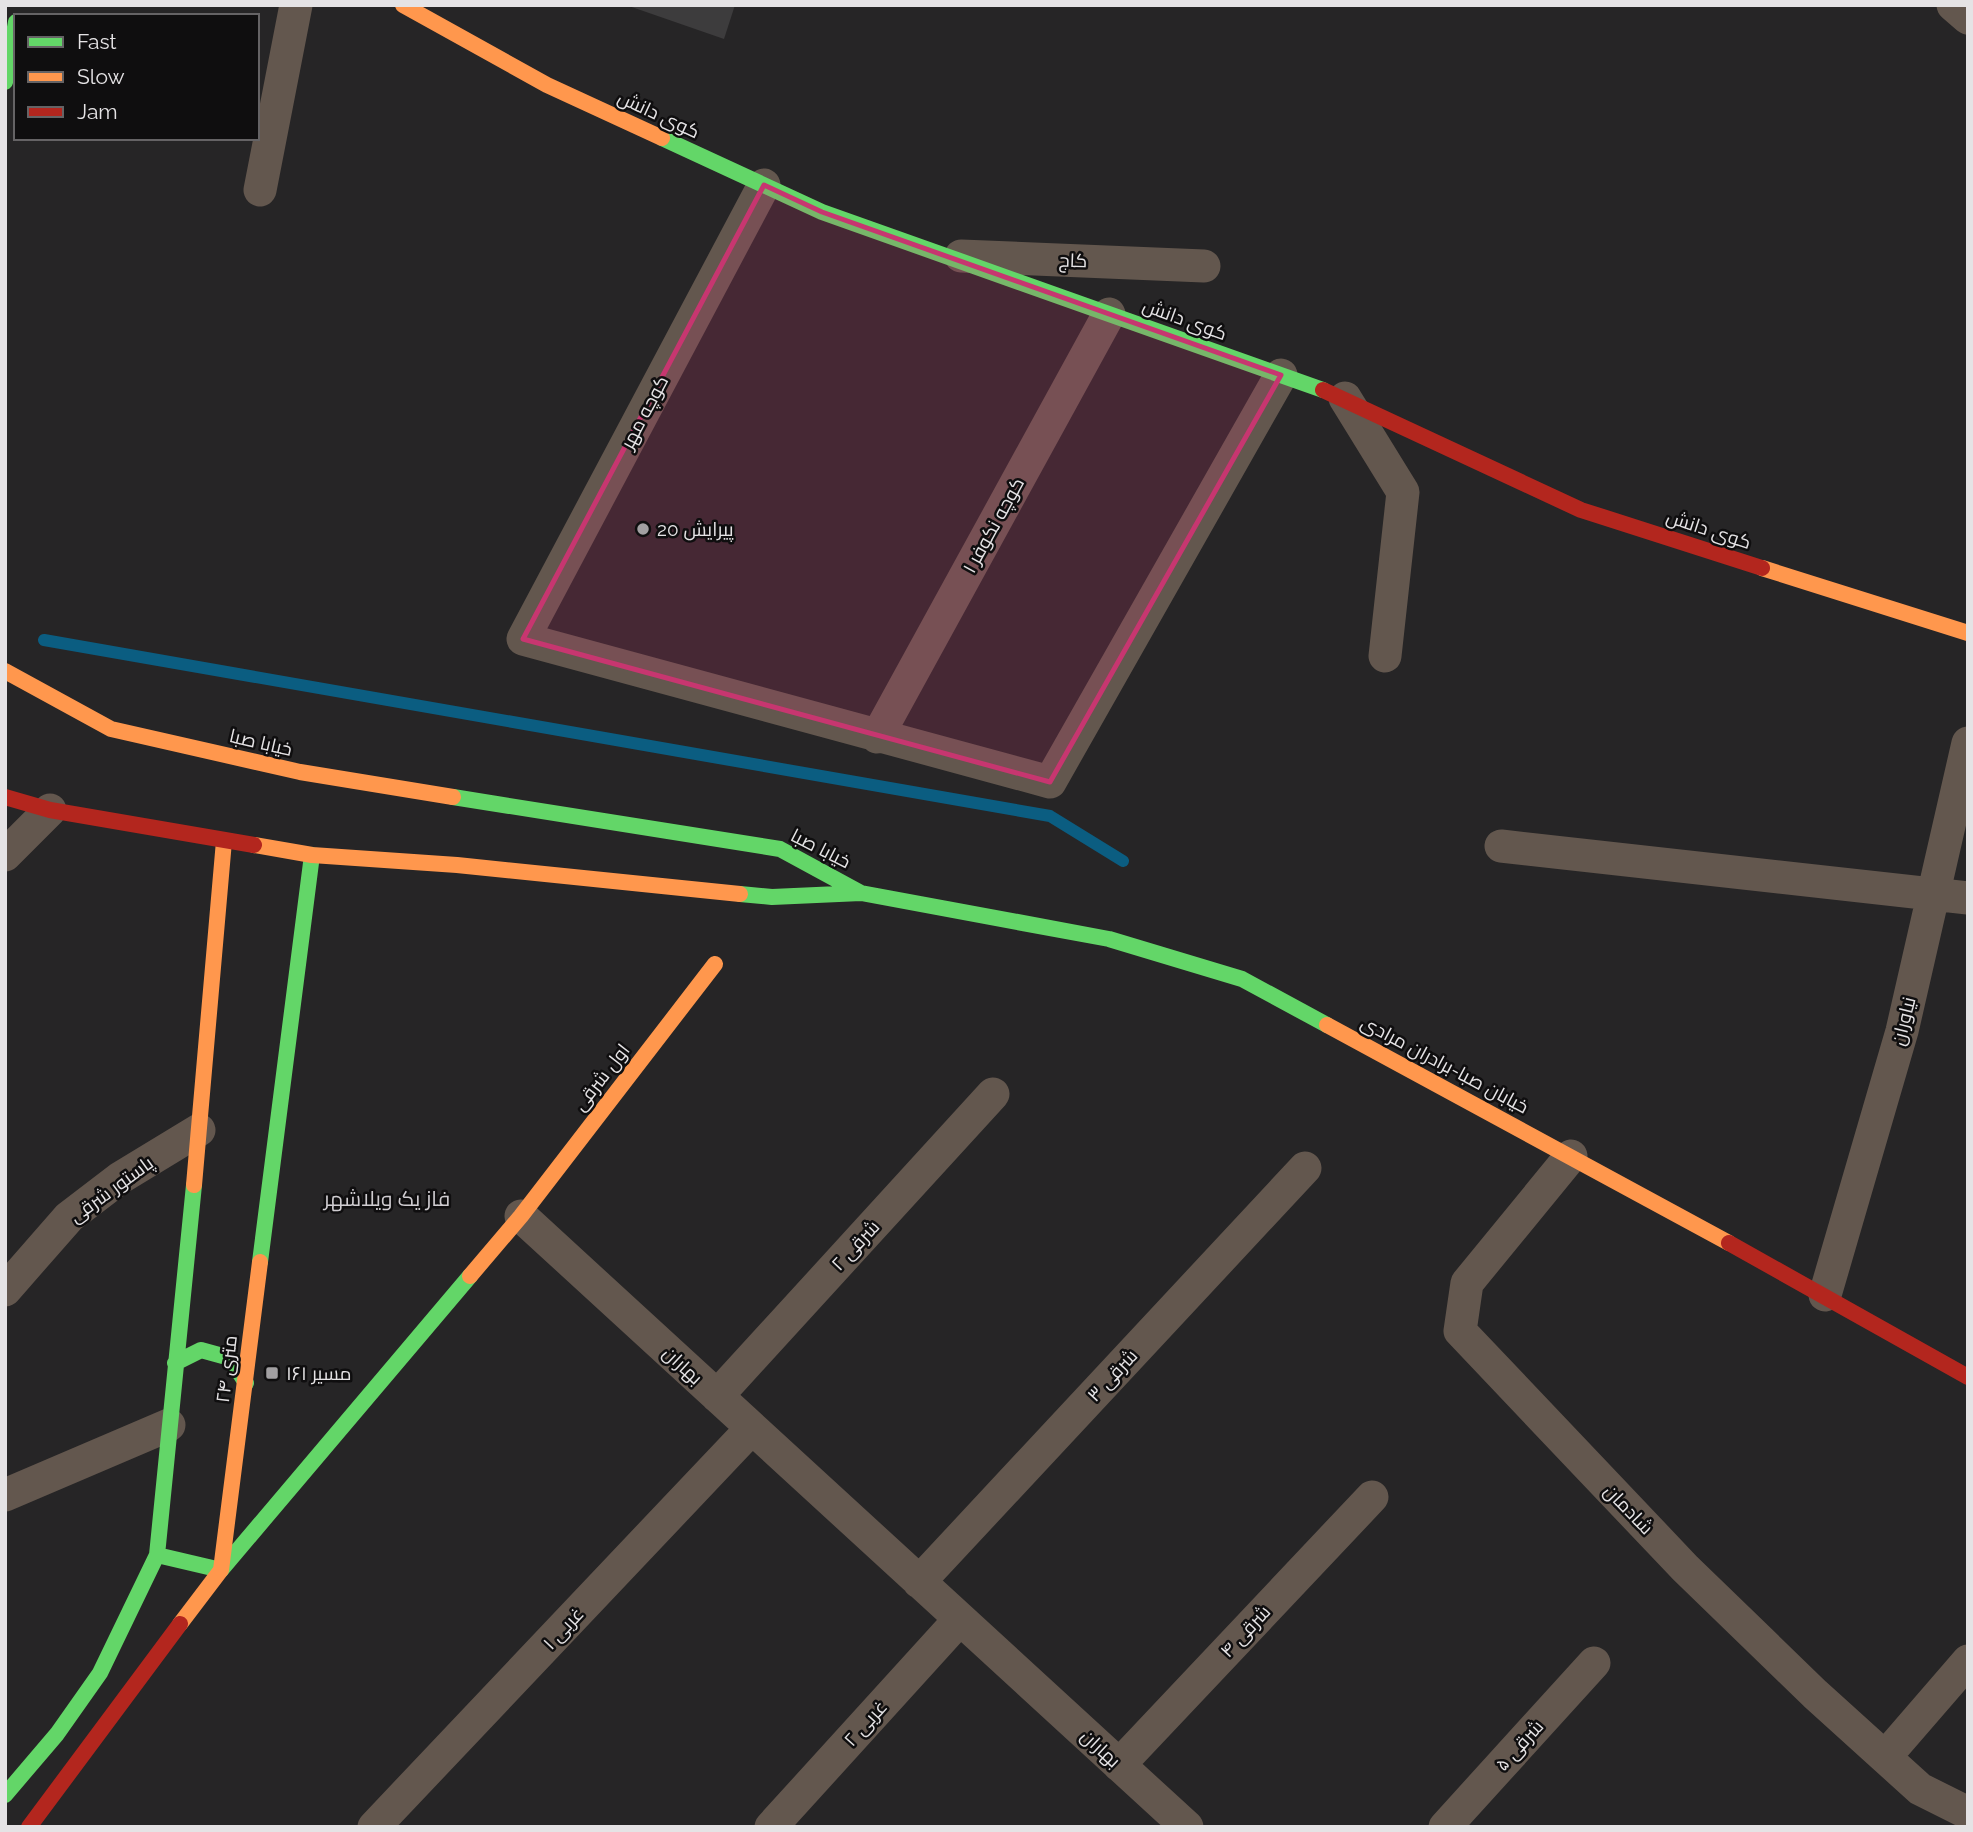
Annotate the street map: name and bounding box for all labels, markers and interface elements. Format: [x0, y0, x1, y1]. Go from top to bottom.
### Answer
legend [14, 14, 259, 140]
text: Fast [77, 29, 117, 54]
text: Slow [77, 64, 125, 89]
street label: کوی دانش [614, 85, 703, 143]
text: Jam [77, 99, 118, 124]
street label: کاج [1058, 249, 1088, 274]
street label: کوی دانش [1140, 294, 1230, 345]
street label: کوچه مهر [615, 372, 674, 454]
street label: کوچه نکوفر ۱ [958, 473, 1030, 578]
street label: کوی دانش [1664, 505, 1754, 554]
place label: پیرایش 20 [657, 518, 734, 542]
marker: پیرایش 20 [635, 521, 651, 537]
street label: خیابا صبا [227, 724, 295, 760]
street label: خیابا صبا [787, 824, 855, 872]
street label: نیاوران [1886, 994, 1921, 1048]
street label: خیابان صبا-برادران مرادی [1357, 1010, 1533, 1118]
street label: اول شرقی [568, 1039, 635, 1115]
street label: پاستور شرقی [65, 1151, 158, 1228]
district label: فاز یک ویلاشهر [323, 1186, 450, 1212]
street label: ۲ شرقی [826, 1215, 884, 1275]
street label: ۲۴ متری [211, 1334, 242, 1404]
street label: بهاران [658, 1341, 707, 1389]
street label: ۳ شرقی [1082, 1344, 1142, 1406]
place label: مسیر ۱۶۱ [286, 1362, 352, 1385]
marker: مسیر ۱۶۱ [264, 1365, 280, 1381]
street label: شادمان [1599, 1479, 1658, 1539]
street label: ۴ شرقی [1215, 1600, 1275, 1662]
street label: ۱ غربی [538, 1602, 589, 1654]
street label: ۲ غربی [839, 1696, 892, 1751]
street label: ۵ شرقی [1490, 1715, 1548, 1776]
street label: بهاران [1076, 1724, 1125, 1772]

